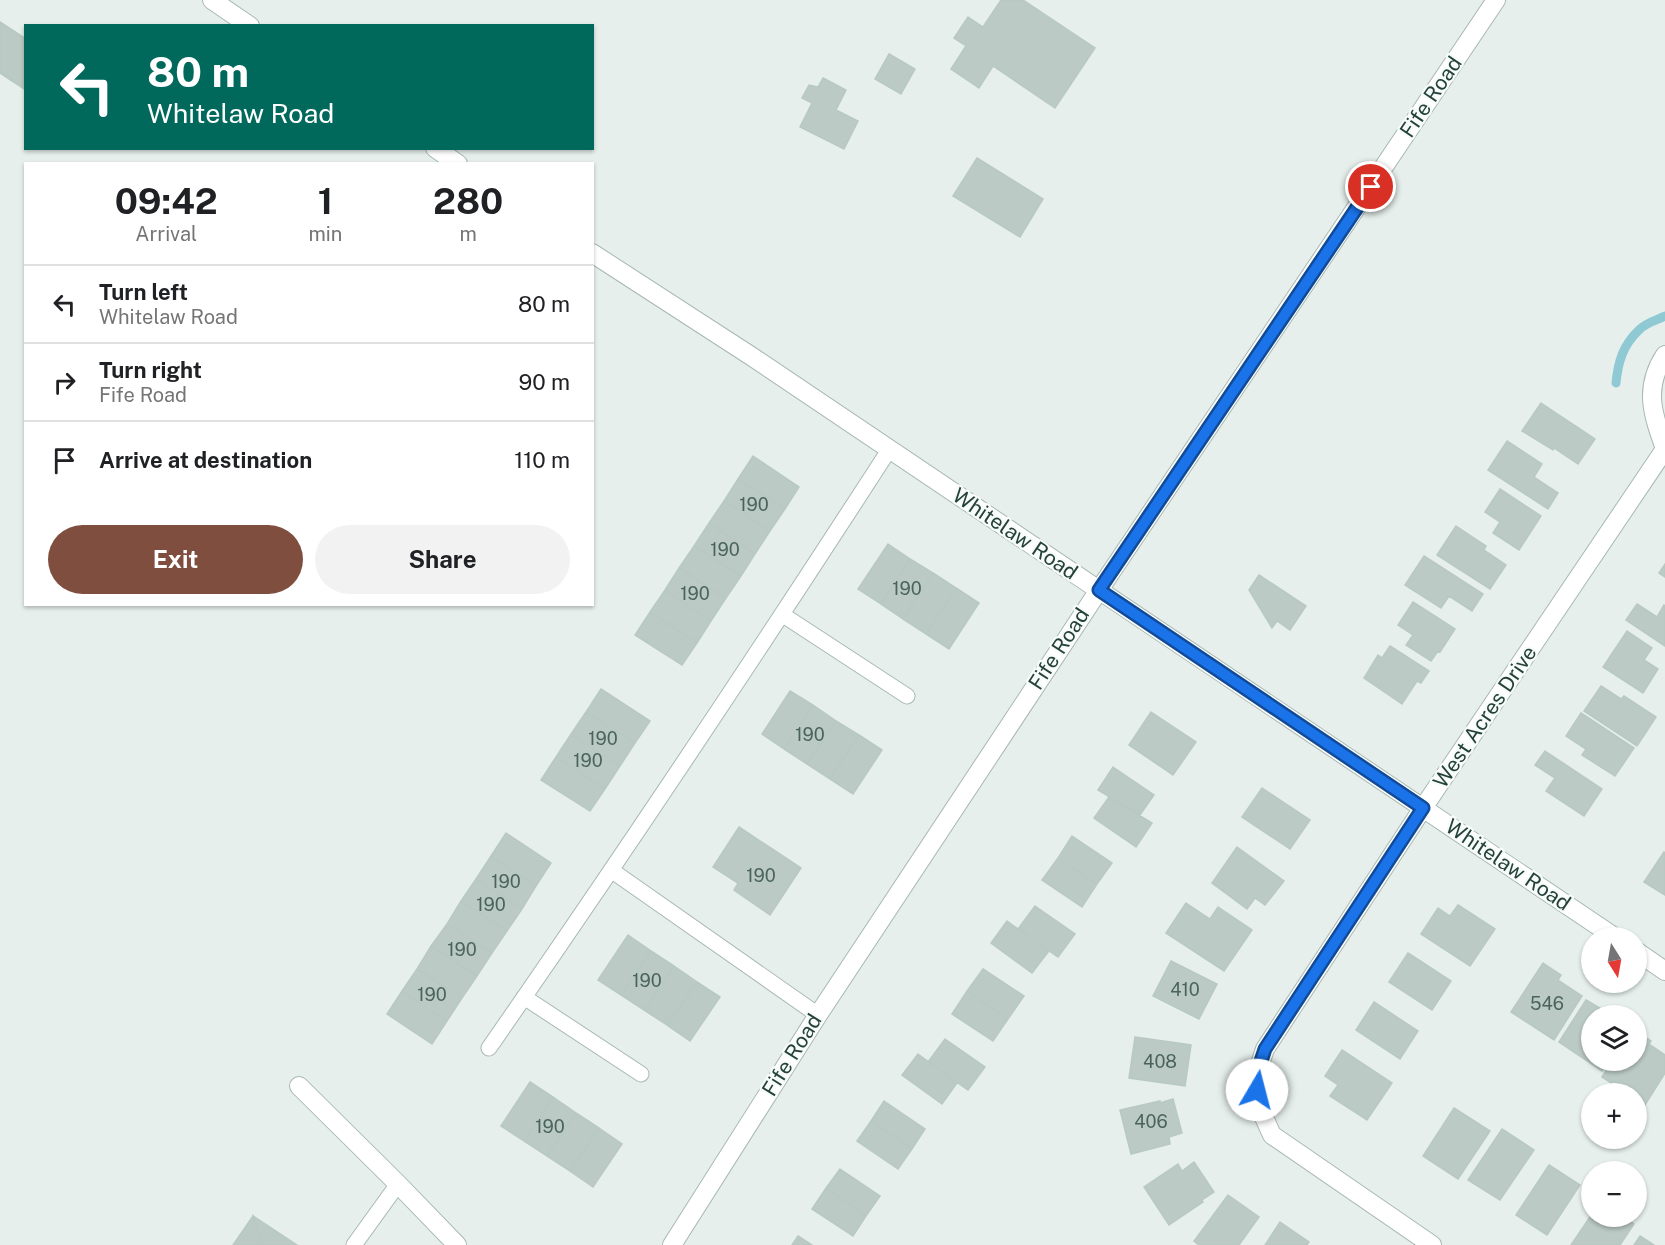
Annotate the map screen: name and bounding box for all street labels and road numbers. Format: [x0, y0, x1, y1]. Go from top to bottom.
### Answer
street label: Fife Road [1394, 51, 1467, 142]
street label: Whitelaw Road [948, 482, 1083, 585]
street label: Fife Road [1023, 603, 1094, 694]
street label: West Acres Drive [1428, 641, 1541, 793]
street label: Whitelaw Road [1441, 813, 1576, 916]
street label: Fife Road [756, 1009, 827, 1101]

